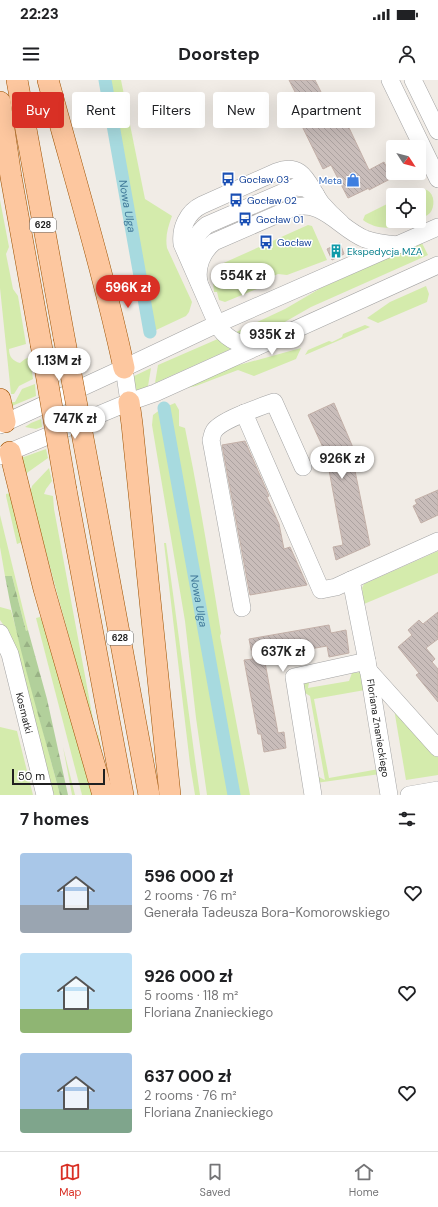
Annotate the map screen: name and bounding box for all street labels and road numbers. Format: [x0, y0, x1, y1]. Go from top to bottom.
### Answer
road number: 628 [30, 218, 56, 232]
road number: 628 [107, 631, 133, 645]
street label: Floriana Znanieckiego [364, 678, 392, 778]
street label: Kosmatki [13, 691, 36, 735]

